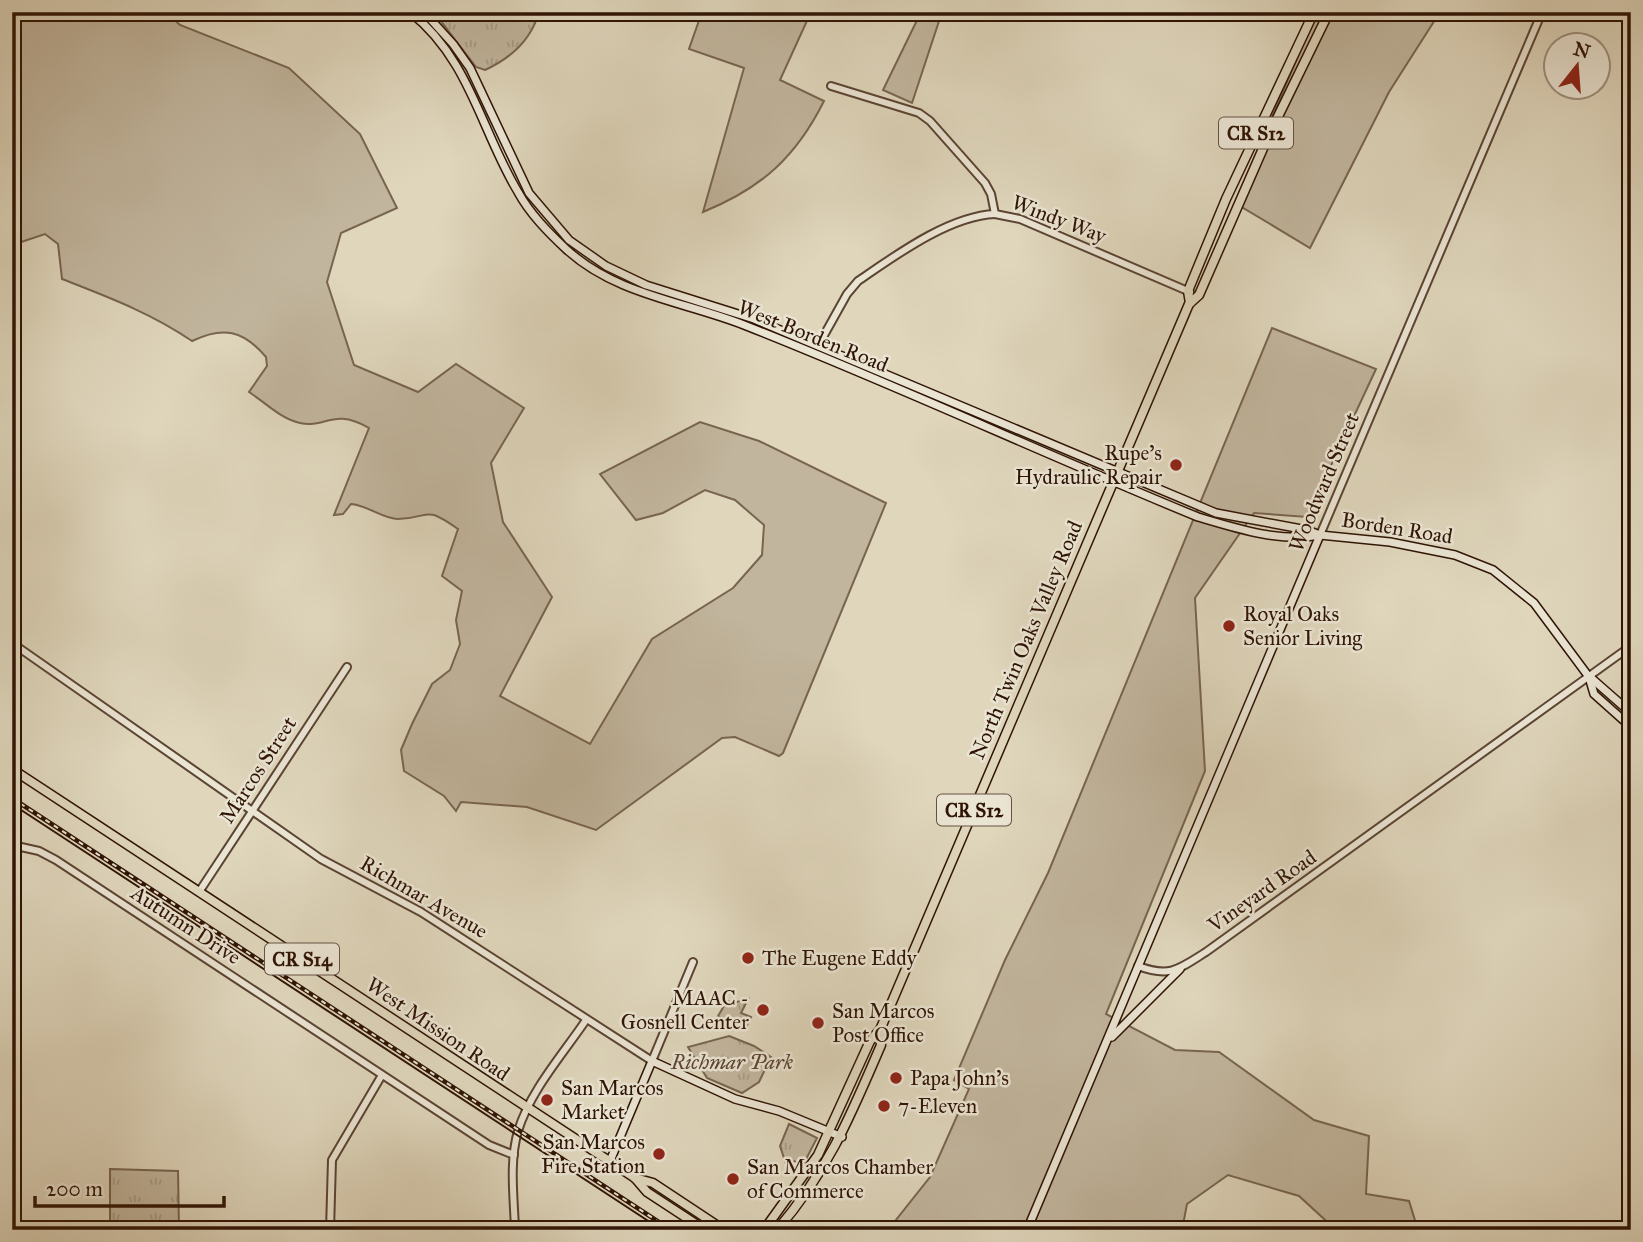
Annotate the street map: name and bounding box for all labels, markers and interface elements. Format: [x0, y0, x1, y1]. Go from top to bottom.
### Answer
north arrow [1542, 32, 1612, 102]
text: N [1571, 37, 1593, 64]
road number: CR S12 [1219, 118, 1293, 148]
street label: Windy Way [1008, 189, 1111, 249]
street label: West Borden Road [734, 294, 892, 378]
street label: Woodward Street [1283, 408, 1365, 555]
place label: Rupe’s Hydraulic Repair [1015, 440, 1162, 490]
marker: Rupe’s Hydraulic Repair [1168, 457, 1184, 473]
street label: Borden Road [1340, 506, 1455, 550]
street label: North Twin Oaks Valley Road [964, 516, 1088, 763]
place label: Royal Oaks Senior Living [1243, 601, 1362, 651]
marker: Royal Oaks Senior Living [1221, 618, 1237, 634]
street label: Marcos Street [214, 711, 303, 828]
road number: CR S12 [937, 794, 1011, 825]
street label: Vineyard Road [1202, 844, 1322, 939]
street label: Richmar Avenue [356, 850, 493, 944]
street label: Autumn Drive [125, 879, 246, 970]
road number: CR S14 [265, 944, 339, 974]
place label: The Eugene Eddy [762, 945, 918, 971]
marker: The Eugene Eddy [740, 950, 756, 966]
street label: West Mission Road [361, 971, 515, 1087]
place label: MAAC - Gosnell Center [621, 985, 749, 1035]
place label: San Marcos Post Office [832, 998, 934, 1048]
marker: MAAC - Gosnell Center [755, 1002, 771, 1018]
marker: San Marcos Post Office [810, 1015, 826, 1031]
park label: Richmar Park [670, 1049, 794, 1075]
place label: Papa John's [910, 1065, 1009, 1091]
marker: Papa John's [888, 1070, 904, 1086]
place label: San Marcos Market [561, 1075, 663, 1125]
marker: San Marcos Market [539, 1092, 555, 1108]
place label: 7-Eleven [898, 1093, 977, 1119]
marker: 7-Eleven [876, 1098, 892, 1114]
place label: San Marcos Fire Station [541, 1129, 645, 1179]
marker: San Marcos Fire Station [651, 1146, 667, 1162]
place label: San Marcos Chamber of Commerce [747, 1154, 933, 1204]
scale bar [35, 1165, 224, 1209]
marker: San Marcos Chamber of Commerce [725, 1171, 741, 1187]
text: 200 m [46, 1176, 103, 1202]

